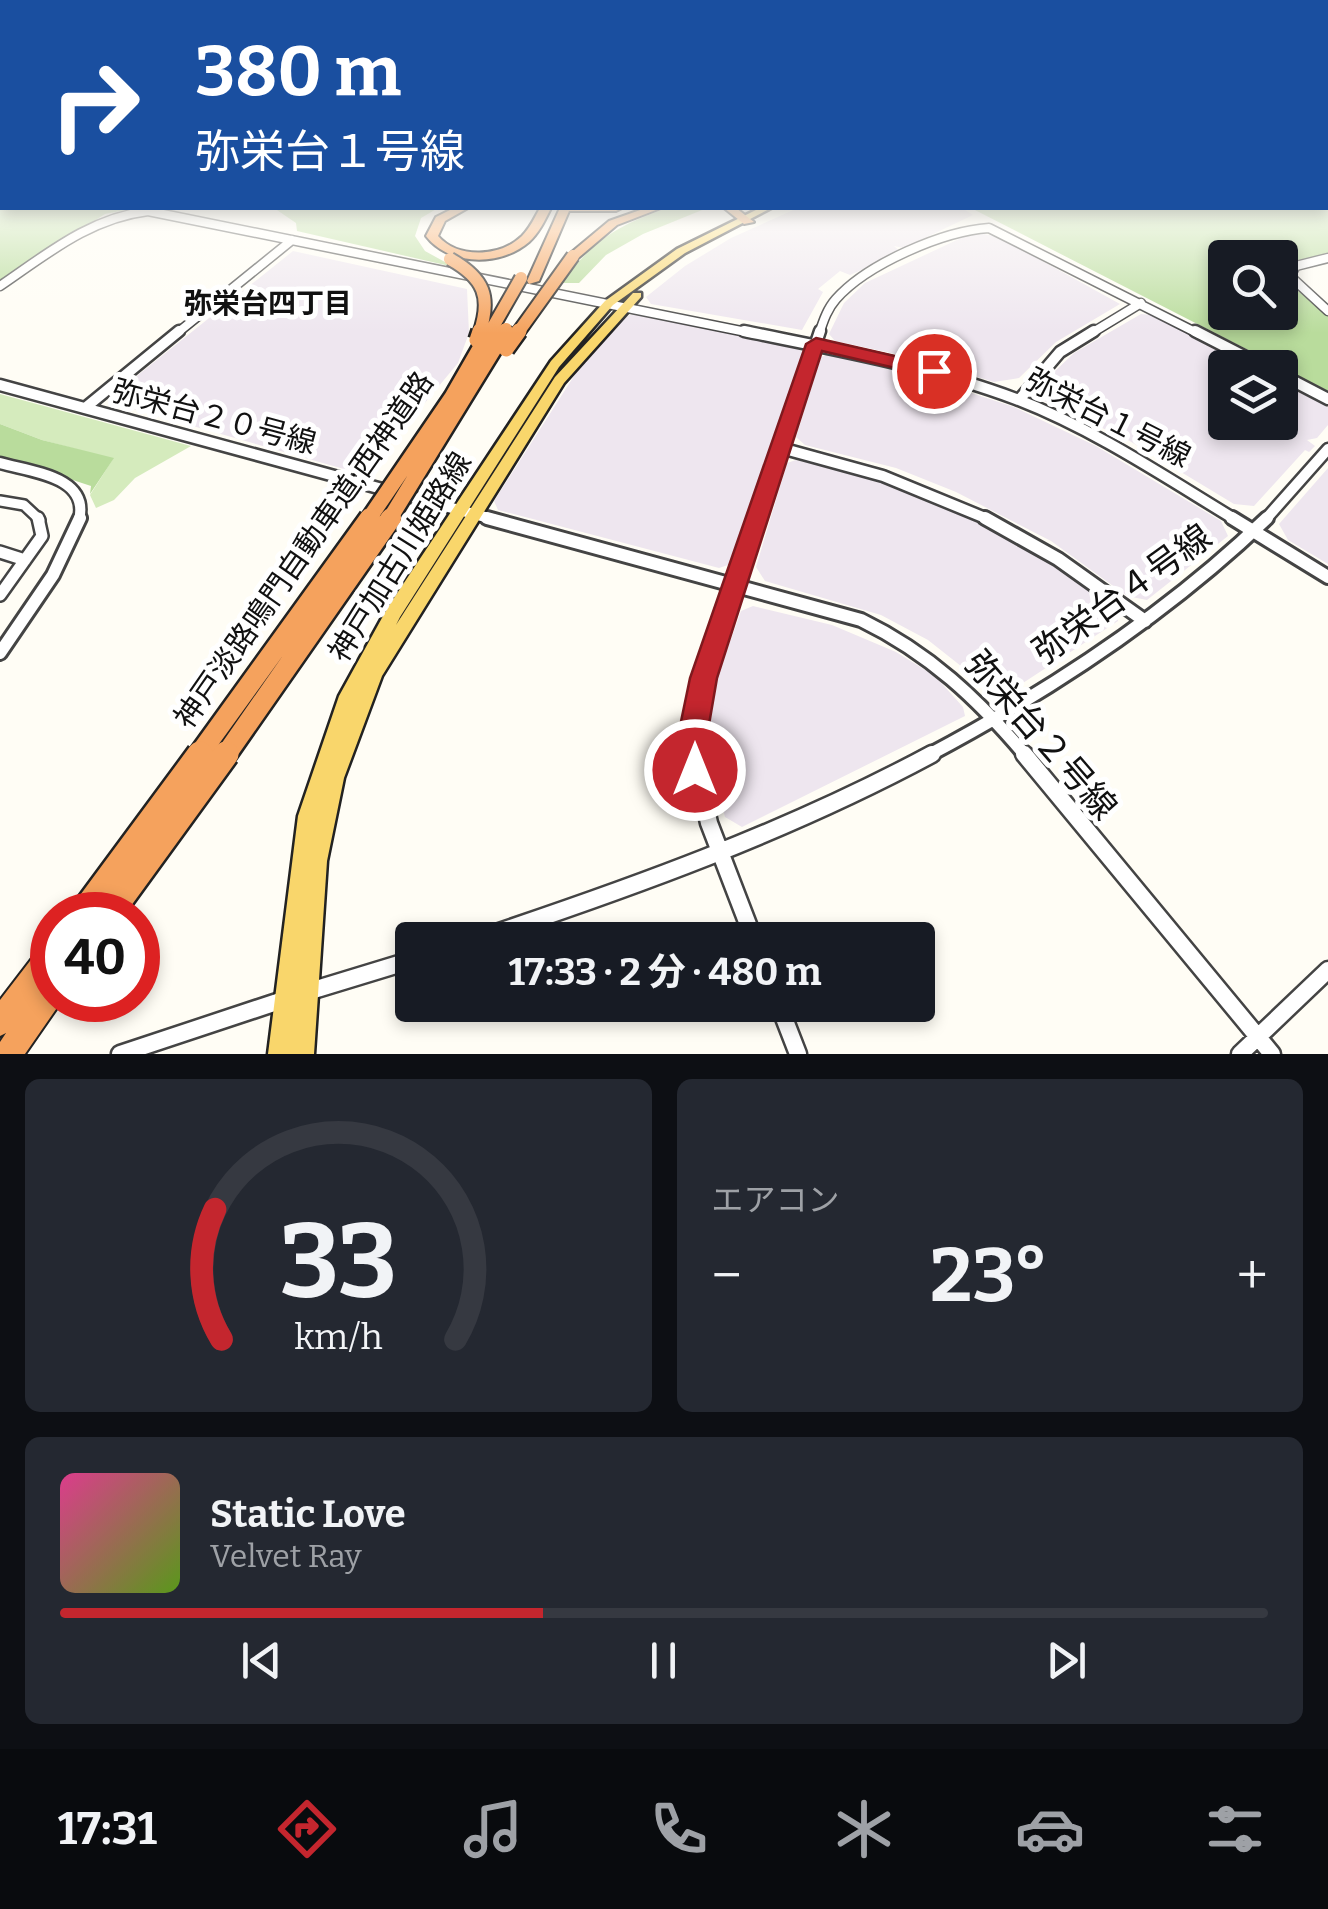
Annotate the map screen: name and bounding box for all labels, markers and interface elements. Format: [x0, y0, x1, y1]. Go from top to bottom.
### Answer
text: 380 m [195, 30, 401, 114]
icon: right [30, 40, 160, 170]
text: 弥栄台１号線 [195, 125, 465, 179]
map controls [1208, 240, 1298, 440]
button: search [1208, 240, 1298, 330]
district label: 弥栄台四丁目 [184, 287, 352, 320]
pin [892, 329, 977, 414]
icon: arrive [907, 344, 962, 399]
button: layers [1208, 350, 1298, 440]
street label: 弥栄台１号線 [1020, 361, 1196, 475]
street label: 神戸淡路鳴門自動車道;西神道路 [167, 365, 441, 735]
street label: 弥栄台２０号線 [108, 372, 320, 462]
street label: 神戸加古川姫路線 [321, 446, 479, 668]
street label: 弥栄台４号線 [1025, 515, 1219, 673]
street label: 弥栄台２号線 [956, 642, 1126, 828]
position arrow [643, 718, 747, 822]
speed limit sign: 40 [30, 892, 160, 1022]
text: 17:33 · 2 分 · 480 m [508, 949, 822, 995]
text: エアコン [712, 1181, 840, 1219]
text: 33 [279, 1200, 397, 1325]
text: 23° [930, 1231, 1048, 1321]
text: − [712, 1243, 742, 1309]
text: + [1237, 1243, 1268, 1309]
text: km/h [294, 1316, 382, 1358]
text: Static Love [210, 1491, 406, 1537]
text: Velvet Ray [210, 1537, 362, 1575]
icon: previous [234, 1633, 289, 1688]
icon: pause [636, 1633, 691, 1688]
icon: next [1039, 1633, 1094, 1688]
icon: directions [272, 1794, 342, 1864]
icon: music [458, 1794, 528, 1864]
icon: phone [644, 1794, 714, 1864]
icon: climate [829, 1794, 899, 1864]
icon: car [1015, 1794, 1085, 1864]
icon: filters [1200, 1794, 1270, 1864]
text: 17:31 [58, 1802, 157, 1856]

